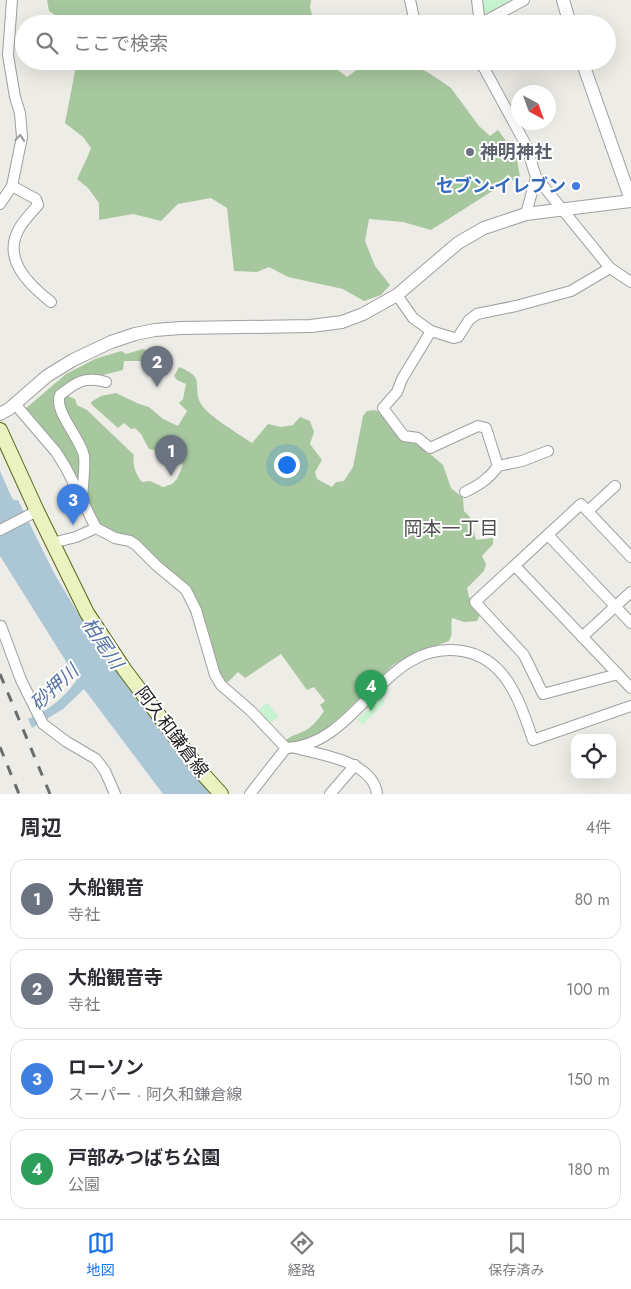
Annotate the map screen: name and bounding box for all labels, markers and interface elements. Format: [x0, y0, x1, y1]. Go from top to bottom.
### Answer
search box [15, 15, 616, 70]
icon: search [33, 29, 61, 57]
text: ここで検索 [73, 30, 168, 57]
north arrow [511, 85, 556, 130]
one-way arrow [15, 134, 26, 142]
place label: 神明神社 [480, 139, 552, 165]
marker: 神明神社 [464, 146, 476, 158]
place label: セブン-イレブン [436, 173, 566, 199]
marker: セブン-イレブン [570, 180, 582, 192]
pin: 2 [141, 346, 173, 387]
pin: 1 [155, 435, 187, 476]
your location [274, 452, 300, 478]
pin: 3 [57, 484, 89, 525]
district label: 岡本一丁目 [403, 515, 499, 542]
water label: 柏尾川 [75, 612, 131, 676]
water label: 砂押川 [24, 657, 86, 717]
pin: 4 [355, 670, 387, 711]
street label: 阿久和鎌倉線 [129, 681, 215, 783]
map controls [571, 734, 616, 779]
button: locate [571, 734, 616, 779]
text: 周辺 [20, 813, 62, 843]
text: 4件 [586, 816, 611, 839]
text: 大船観音 [68, 874, 144, 901]
text: 1 [33, 888, 41, 911]
text: 80 m [574, 888, 610, 911]
text: 寺社 [68, 903, 100, 926]
text: 大船観音寺 [68, 964, 163, 991]
text: 2 [32, 978, 42, 1001]
text: 100 m [566, 978, 610, 1001]
text: 寺社 [68, 993, 100, 1016]
text: ローソン [68, 1054, 144, 1081]
text: 3 [32, 1068, 42, 1091]
text: 150 m [567, 1068, 610, 1091]
text: スーパー · 阿久和鎌倉線 [68, 1083, 242, 1106]
text: 戸部みつばち公園 [68, 1144, 220, 1171]
text: 4 [31, 1158, 43, 1181]
text: 180 m [567, 1158, 610, 1181]
text: 公園 [68, 1173, 100, 1196]
tab: 地図 [87, 1229, 115, 1280]
tab: 経路 [288, 1229, 316, 1280]
tab: 保存済み [489, 1229, 545, 1280]

